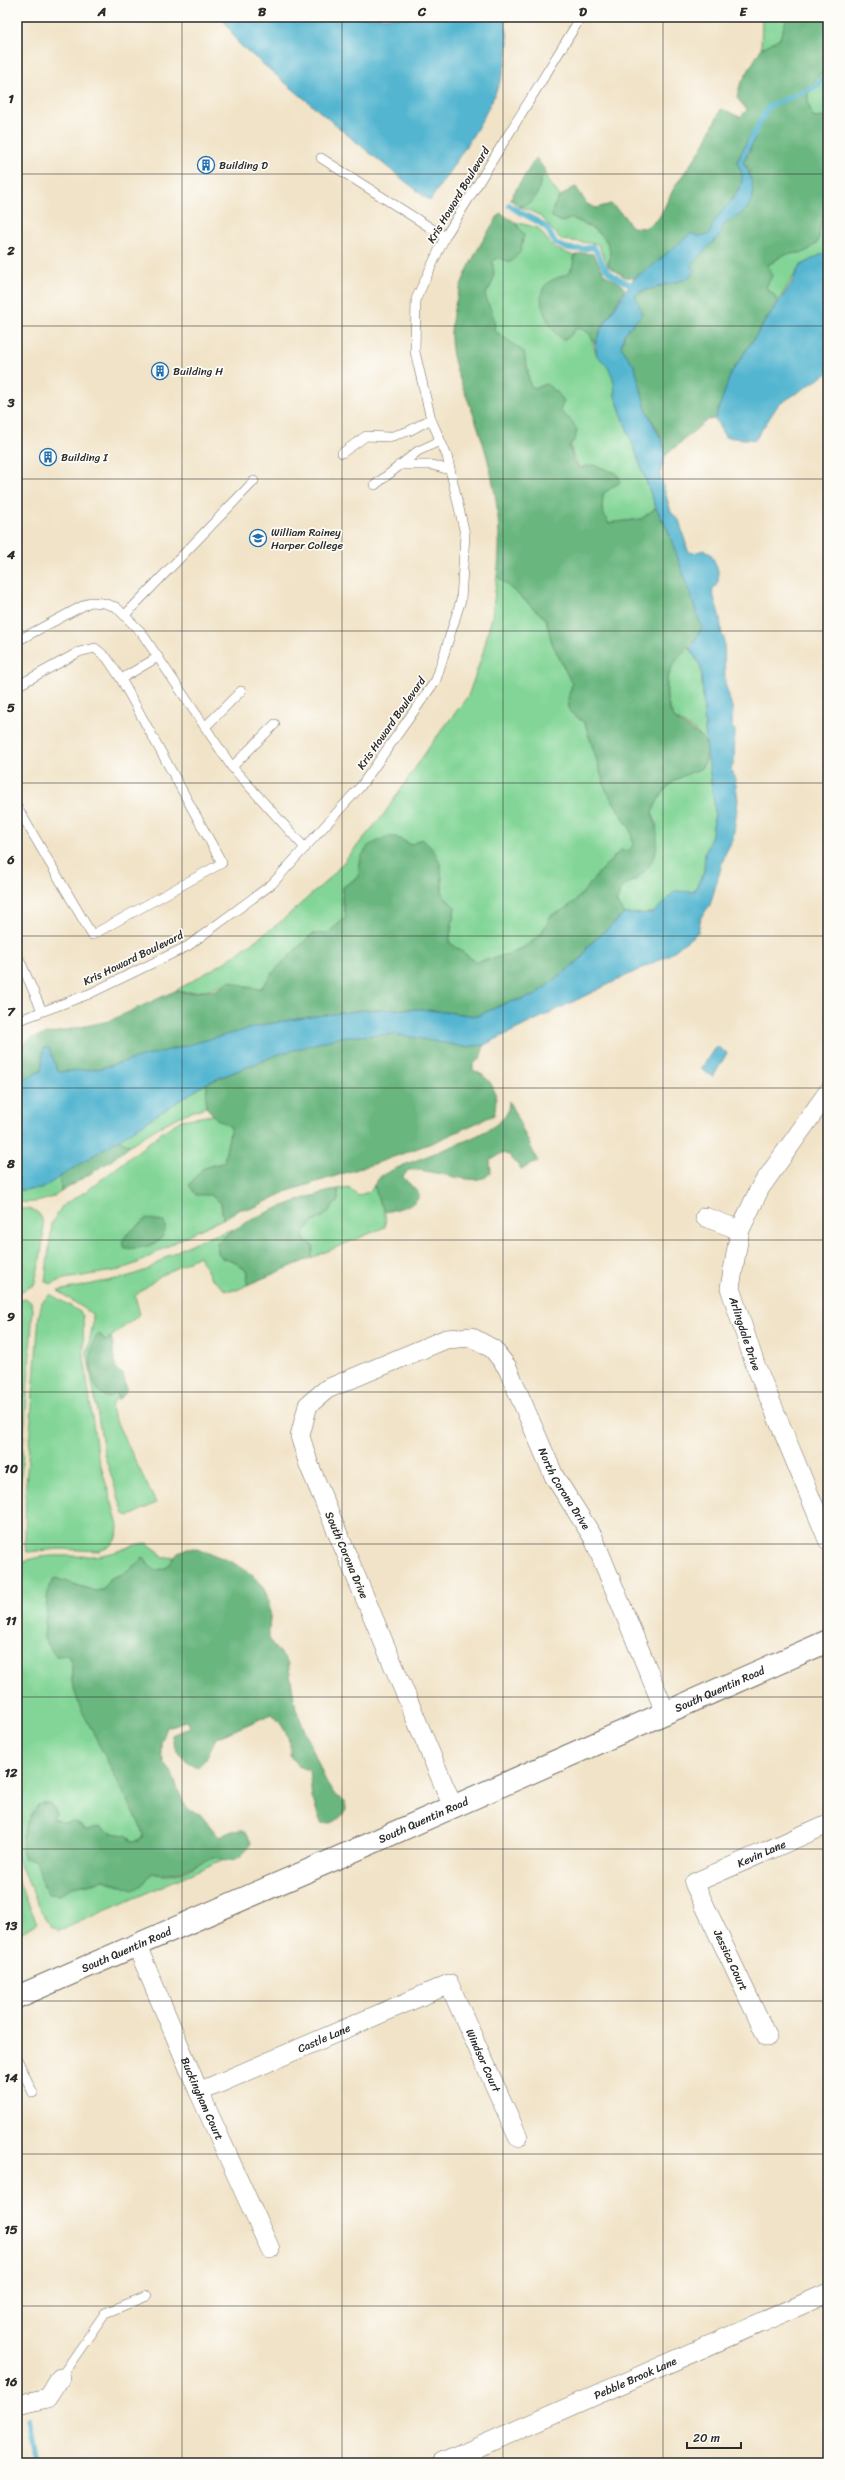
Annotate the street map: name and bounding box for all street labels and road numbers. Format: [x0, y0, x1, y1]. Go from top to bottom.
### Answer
street label: Kris Howard Boulevard [422, 142, 495, 247]
street label: Kris Howard Boulevard [352, 672, 431, 774]
street label: Kris Howard Boulevard [80, 925, 188, 991]
street label: Arlingdale Drive [723, 1293, 766, 1374]
street label: North Corona Drive [533, 1445, 595, 1534]
street label: South Corona Drive [320, 1508, 374, 1602]
street label: South Quentin Road [672, 1661, 769, 1718]
street label: South Quentin Road [375, 1792, 472, 1849]
street label: Kevin Lane [734, 1835, 789, 1873]
street label: South Quentin Road [78, 1922, 176, 1978]
street label: Jessica Court [708, 1926, 753, 1994]
street label: Castle Lane [294, 2019, 354, 2058]
street label: Windsor Court [460, 2026, 506, 2096]
street label: Buckingham Court [175, 2054, 229, 2144]
street label: Pebble Brook Lane [591, 2351, 681, 2405]

